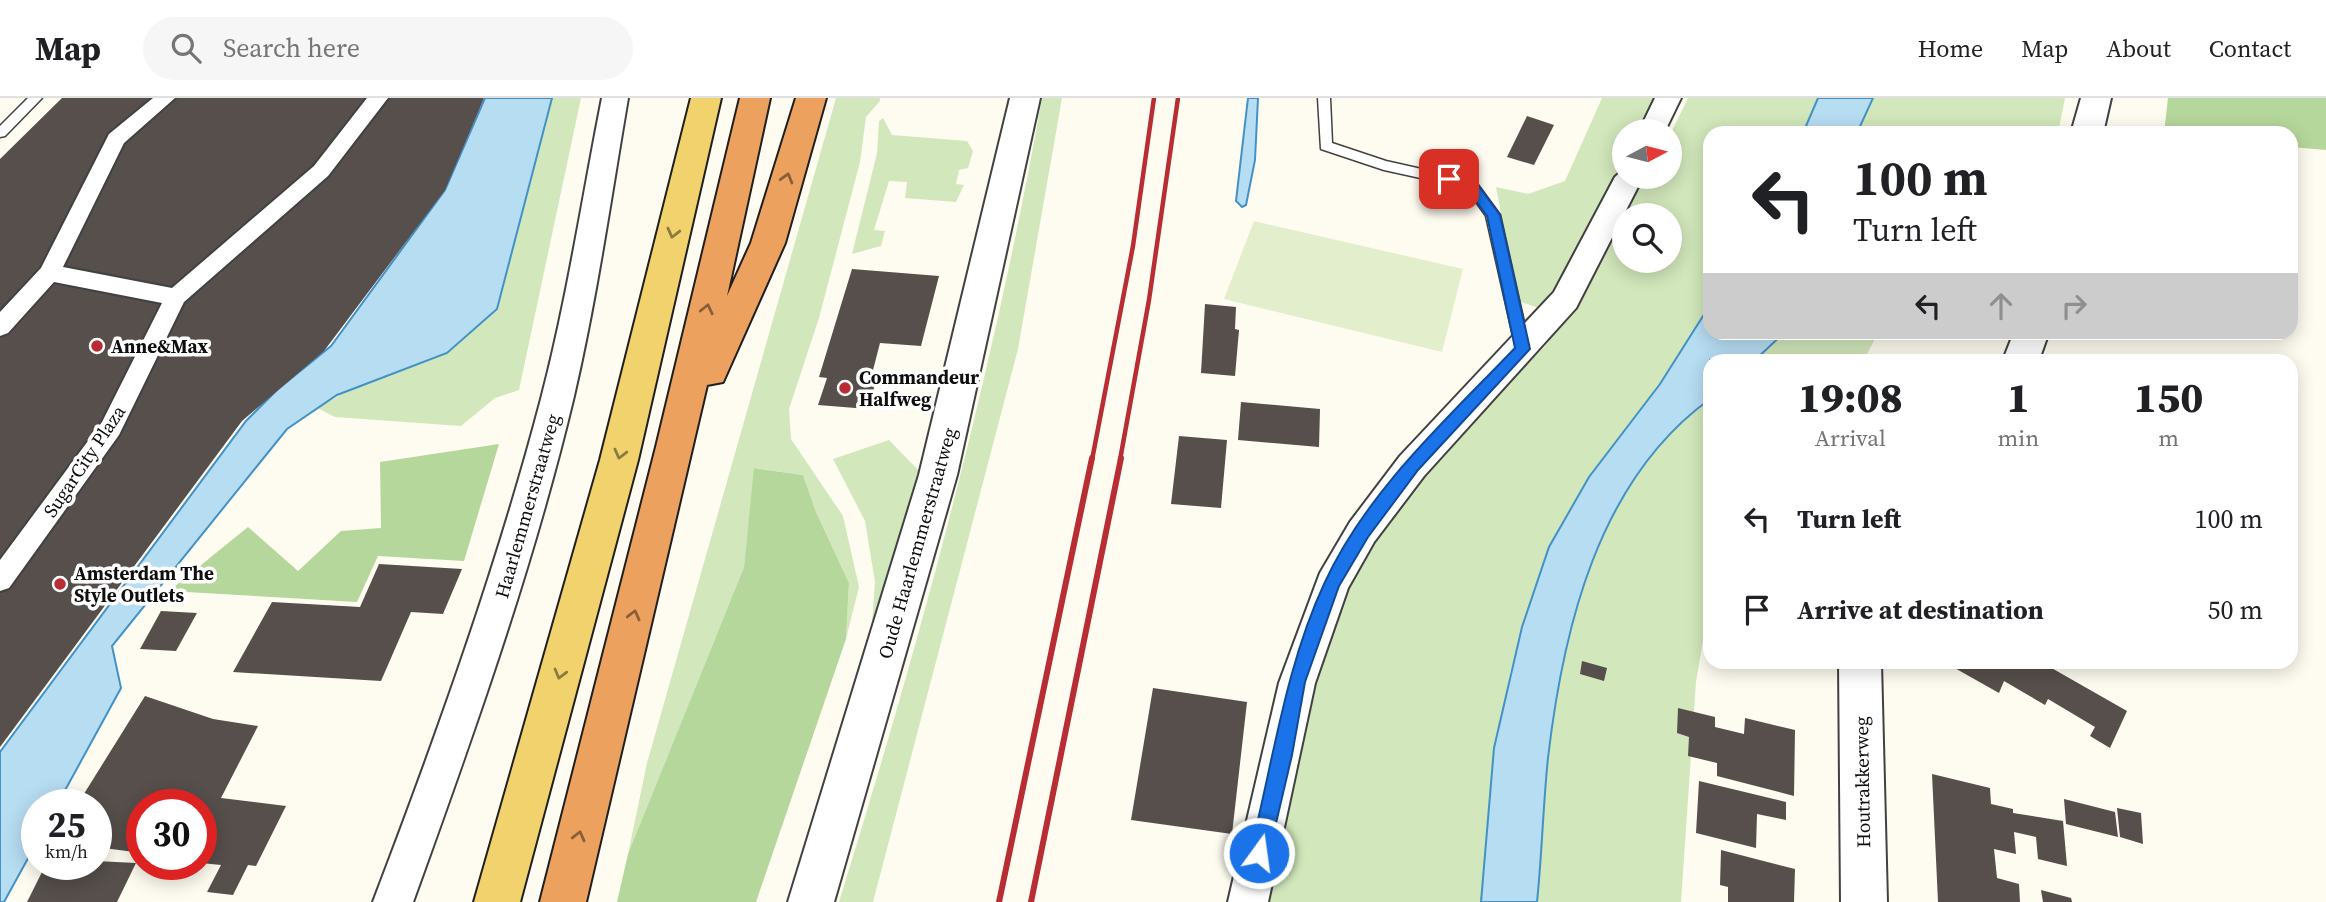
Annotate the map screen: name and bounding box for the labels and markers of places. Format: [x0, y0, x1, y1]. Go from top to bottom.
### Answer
pin [1419, 149, 1479, 209]
place label: Anne&Max [111, 333, 209, 359]
marker: Anne&Max [89, 338, 105, 354]
place label: Commandeur Halfweg [859, 364, 979, 412]
marker: Commandeur Halfweg [837, 380, 853, 396]
place label: Amsterdam The Style Outlets [74, 560, 214, 608]
marker: Amsterdam The Style Outlets [52, 576, 68, 592]

